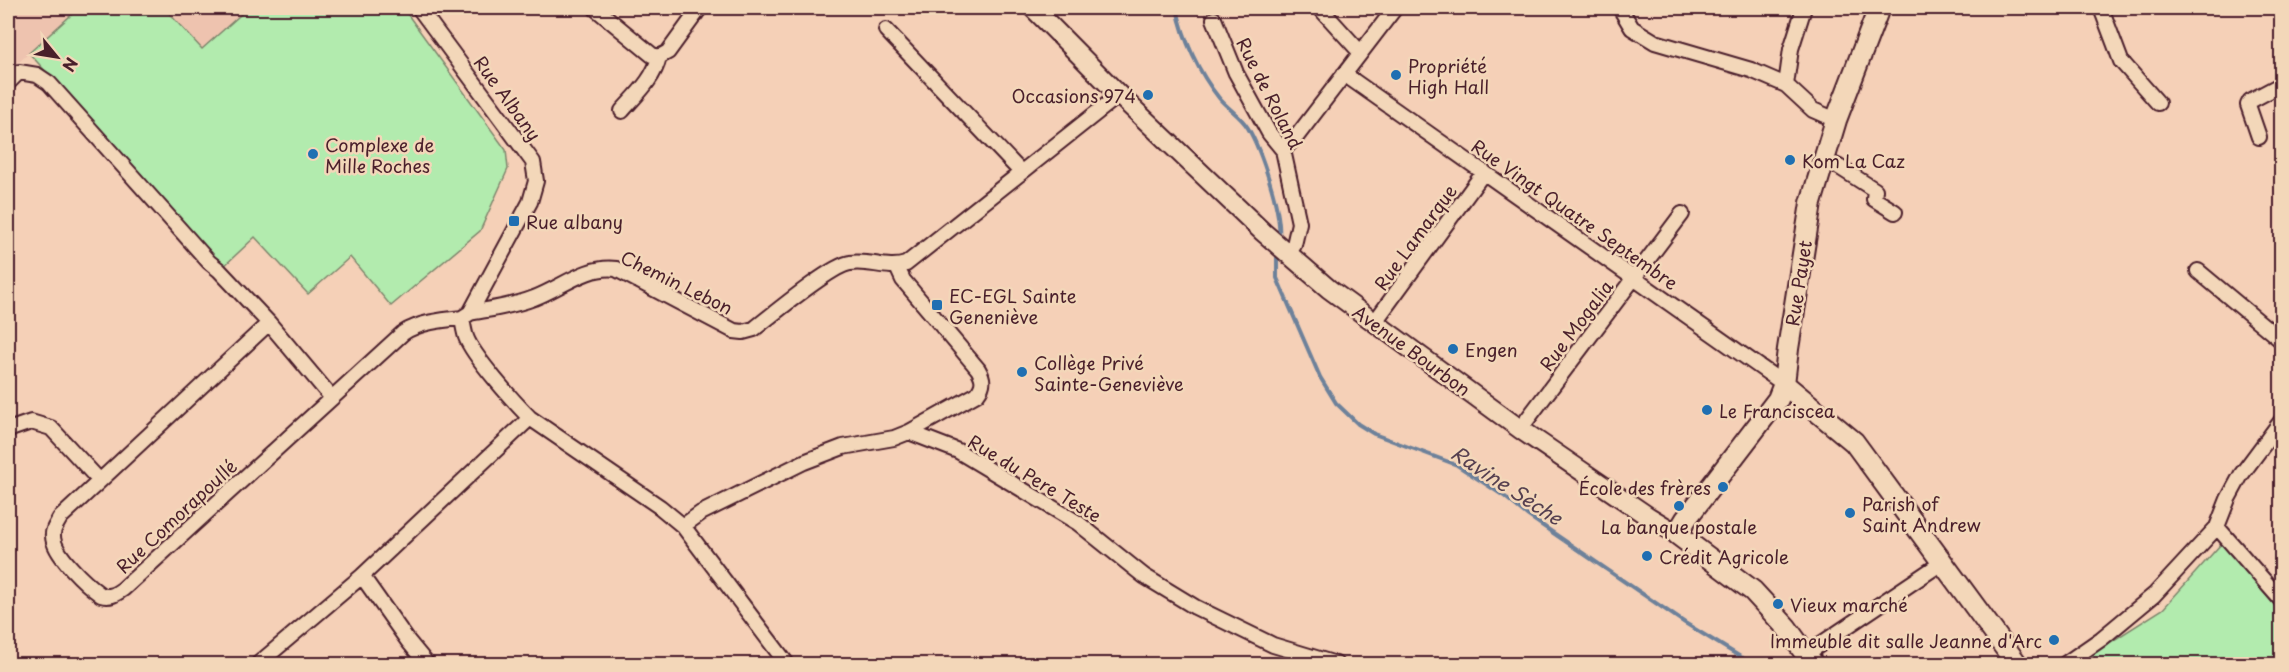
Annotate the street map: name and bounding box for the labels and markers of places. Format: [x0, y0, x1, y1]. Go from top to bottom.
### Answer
place label: Propriété High Hall [1408, 52, 1489, 100]
marker: Propriété High Hall [1389, 68, 1403, 82]
place label: Occasions 974 [1012, 82, 1136, 109]
marker: Occasions 974 [1141, 88, 1155, 102]
place label: Complexe de Mille Roches [325, 131, 434, 179]
marker: Complexe de Mille Roches [306, 147, 320, 161]
place label: Kom La Caz [1802, 147, 1905, 174]
marker: Kom La Caz [1783, 153, 1797, 167]
place label: Rue albany [526, 208, 623, 235]
marker: Rue albany [507, 214, 521, 228]
place label: EC-EGL Sainte Geneniève [949, 282, 1077, 330]
marker: EC-EGL Sainte Geneniève [930, 298, 944, 312]
place label: Engen [1465, 336, 1518, 363]
marker: Engen [1446, 342, 1460, 356]
place label: Collège Privé Sainte-Geneviève [1034, 349, 1184, 397]
marker: Collège Privé Sainte-Geneviève [1015, 365, 1029, 379]
place label: Le Franciscea [1719, 397, 1836, 424]
marker: Le Franciscea [1700, 403, 1714, 417]
place label: École des frères [1579, 474, 1711, 501]
marker: École des frères [1716, 480, 1730, 494]
place label: Parish of Saint Andrew [1862, 490, 1981, 538]
marker: La banque postale [1672, 499, 1686, 513]
marker: Parish of Saint Andrew [1843, 506, 1857, 520]
place label: La banque postale [1601, 513, 1757, 540]
place label: Crédit Agricole [1659, 543, 1789, 570]
marker: Crédit Agricole [1640, 549, 1654, 563]
place label: Vieux marché [1790, 591, 1908, 618]
marker: Vieux marché [1771, 597, 1785, 611]
place label: Immeuble dit salle Jeanne d'Arc [1770, 627, 2042, 654]
marker: Immeuble dit salle Jeanne d'Arc [2047, 633, 2061, 647]

